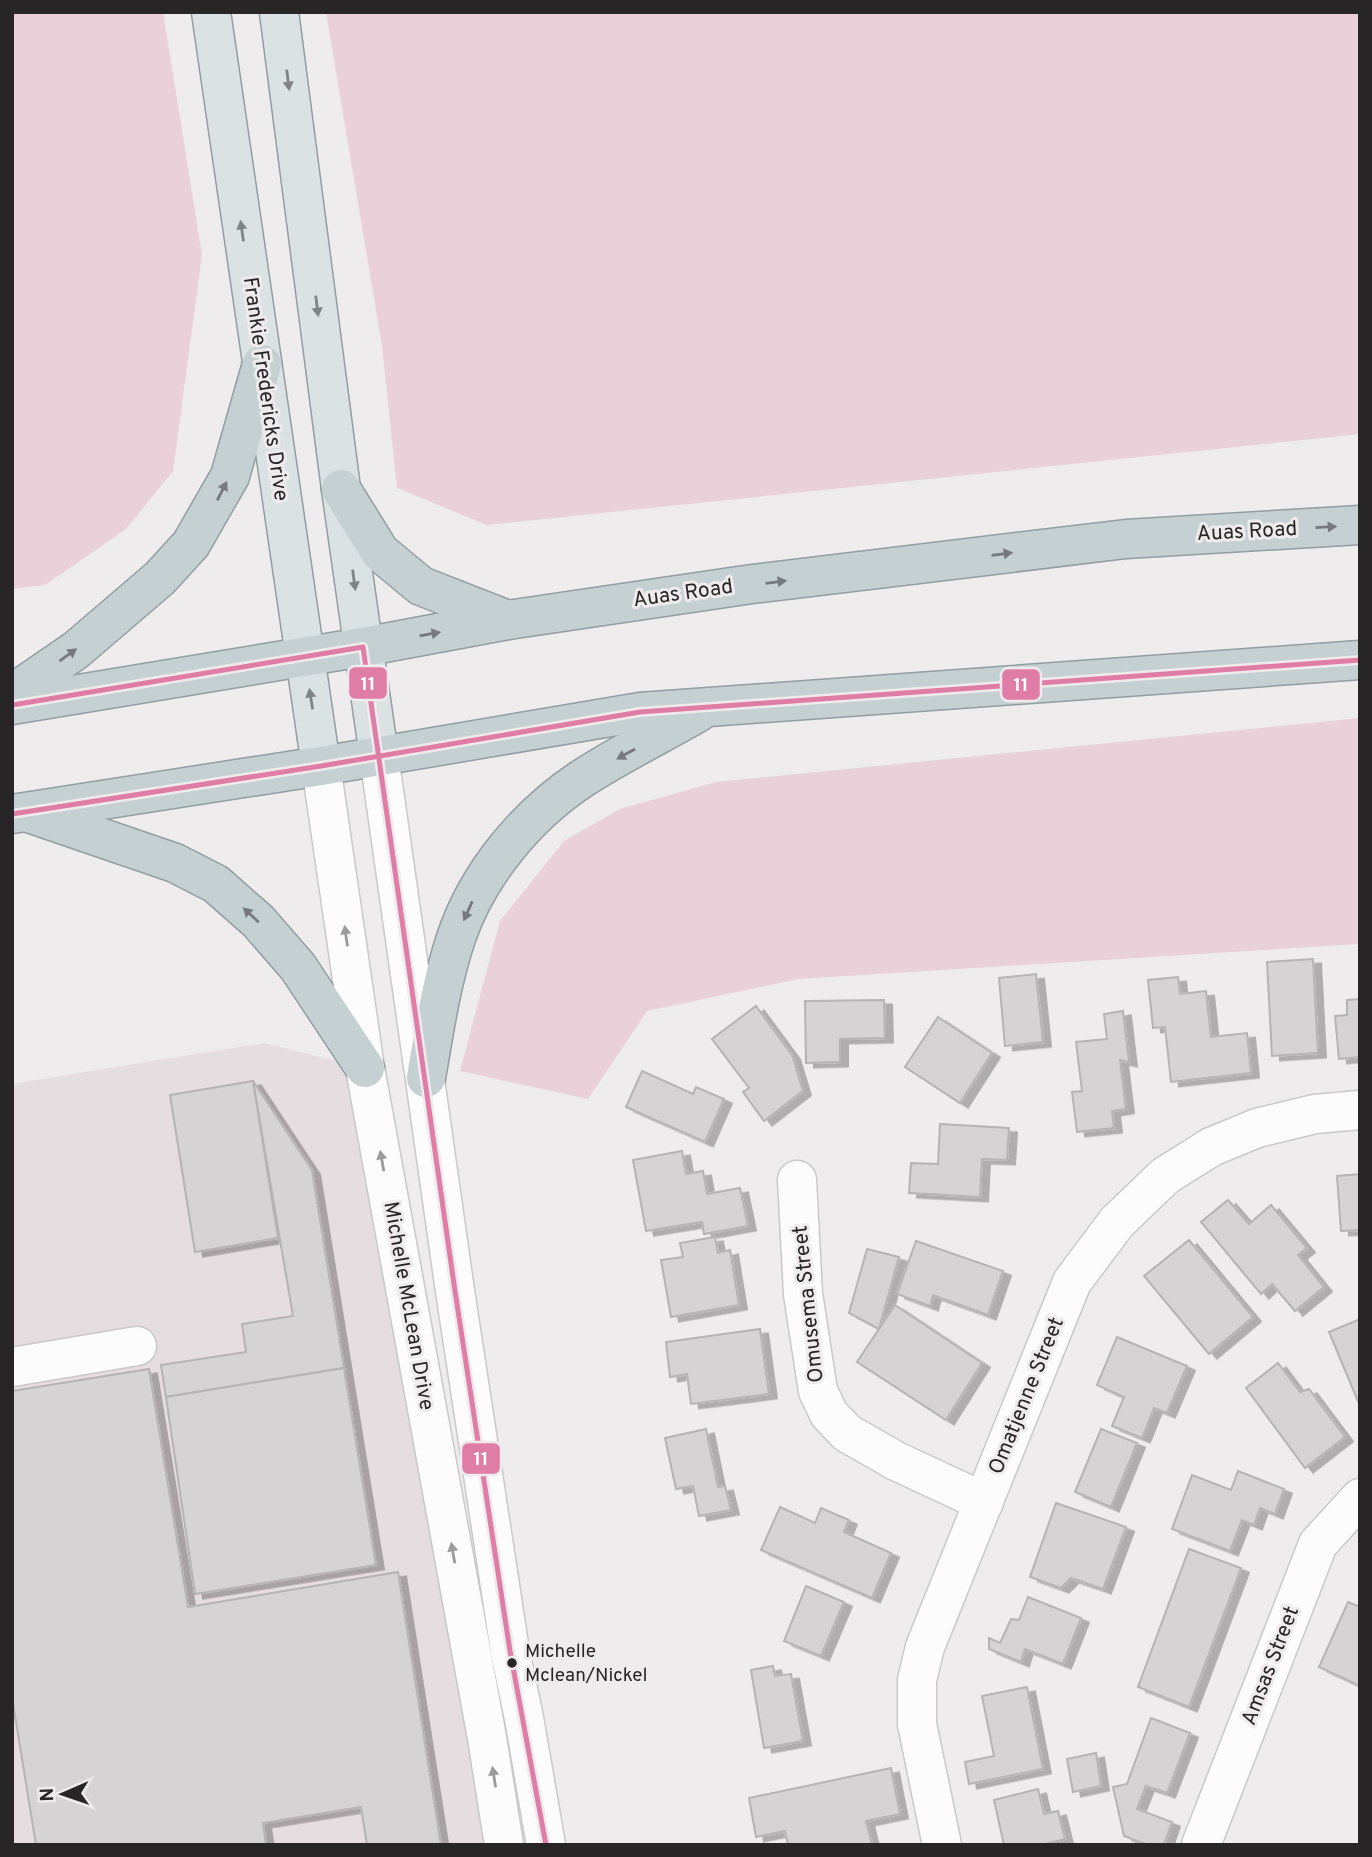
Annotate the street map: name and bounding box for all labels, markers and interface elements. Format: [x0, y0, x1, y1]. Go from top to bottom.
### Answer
one-way arrow [282, 69, 293, 91]
one-way arrow [237, 220, 248, 242]
street label: Frankie Fredericks Drive [236, 275, 294, 503]
one-way arrow [312, 295, 323, 317]
one-way arrow [216, 481, 228, 501]
street label: Auas Road [1196, 516, 1298, 548]
one-way arrow [1315, 521, 1337, 532]
one-way arrow [991, 548, 1013, 559]
one-way arrow [348, 569, 359, 591]
street label: Auas Road [631, 574, 735, 614]
one-way arrow [765, 576, 787, 587]
one-way arrow [419, 628, 441, 639]
one-way arrow [59, 648, 77, 662]
line badge: 11 [348, 666, 388, 700]
line badge: 11 [1001, 668, 1041, 701]
text: 11 [360, 673, 376, 697]
text: 11 [1013, 674, 1029, 698]
one-way arrow [305, 688, 316, 710]
one-way arrow [617, 747, 636, 760]
one-way arrow [463, 900, 474, 921]
one-way arrow [243, 908, 260, 924]
one-way arrow [340, 925, 351, 947]
one-way arrow [376, 1150, 387, 1172]
street label: Michelle McLean Drive [376, 1199, 440, 1413]
street label: Omusema Street [787, 1224, 831, 1384]
street label: Omatjenne Street [983, 1313, 1071, 1479]
line badge: 11 [461, 1442, 501, 1475]
text: 11 [473, 1448, 489, 1472]
one-way arrow [447, 1542, 458, 1564]
street label: Amsas Street [1236, 1603, 1306, 1729]
place label: Michelle Mclean/Nickel [525, 1640, 648, 1688]
marker: Michelle Mclean/Nickel [505, 1656, 519, 1670]
north arrow [28, 1759, 98, 1829]
one-way arrow [488, 1766, 499, 1788]
text: N [36, 1787, 60, 1802]

